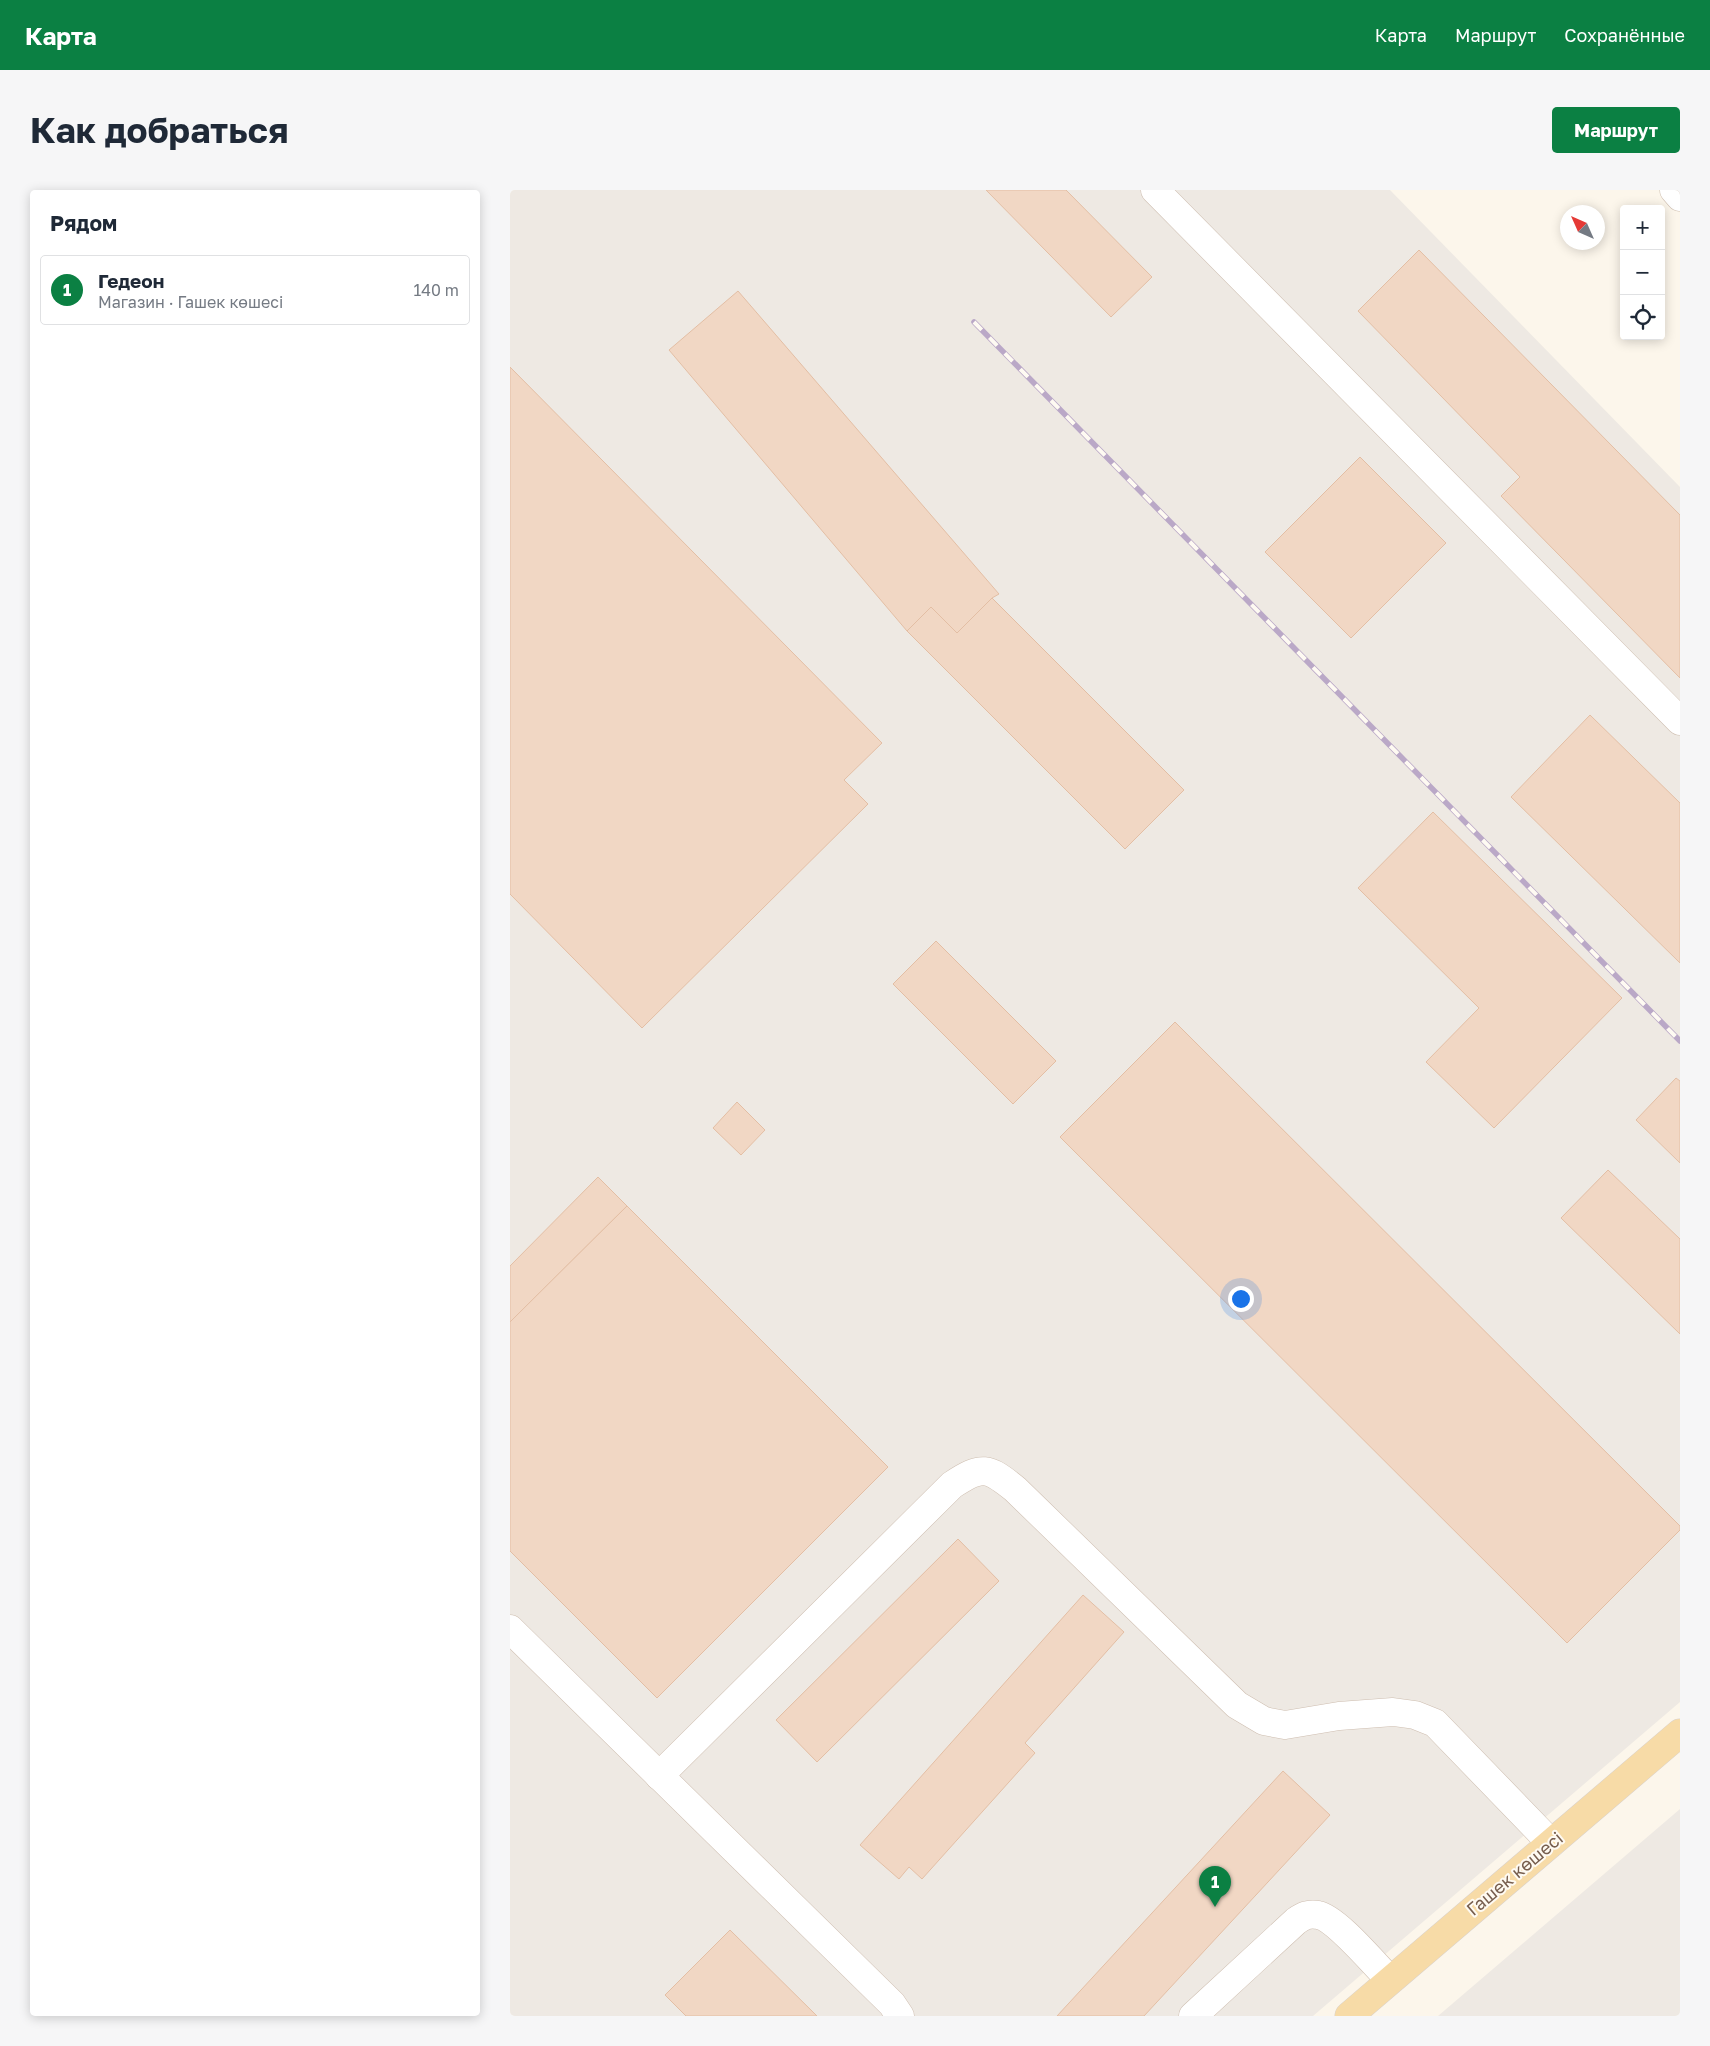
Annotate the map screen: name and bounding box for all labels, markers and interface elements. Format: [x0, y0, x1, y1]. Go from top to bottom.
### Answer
text: Карта [25, 21, 97, 50]
text: Карта [1375, 24, 1427, 46]
text: Маршрут [1455, 24, 1536, 46]
text: Сохранённые [1564, 24, 1685, 46]
button: Маршрут [1552, 107, 1680, 153]
text: Как добраться [30, 109, 288, 151]
north arrow [1560, 205, 1605, 250]
map controls [1620, 205, 1665, 340]
button: + [1620, 205, 1665, 250]
text: Рядом [50, 210, 117, 236]
button: − [1620, 250, 1665, 295]
text: Гедеон [98, 269, 164, 292]
text: 1 [63, 280, 71, 300]
text: 140 m [413, 280, 459, 300]
text: Магазин · Гашек көшесі [98, 292, 283, 312]
button: locate [1620, 295, 1665, 340]
your location [1228, 1286, 1254, 1312]
street label: Гашек көшесі [1462, 1827, 1567, 1920]
pin: 1 [1199, 1866, 1231, 1907]

